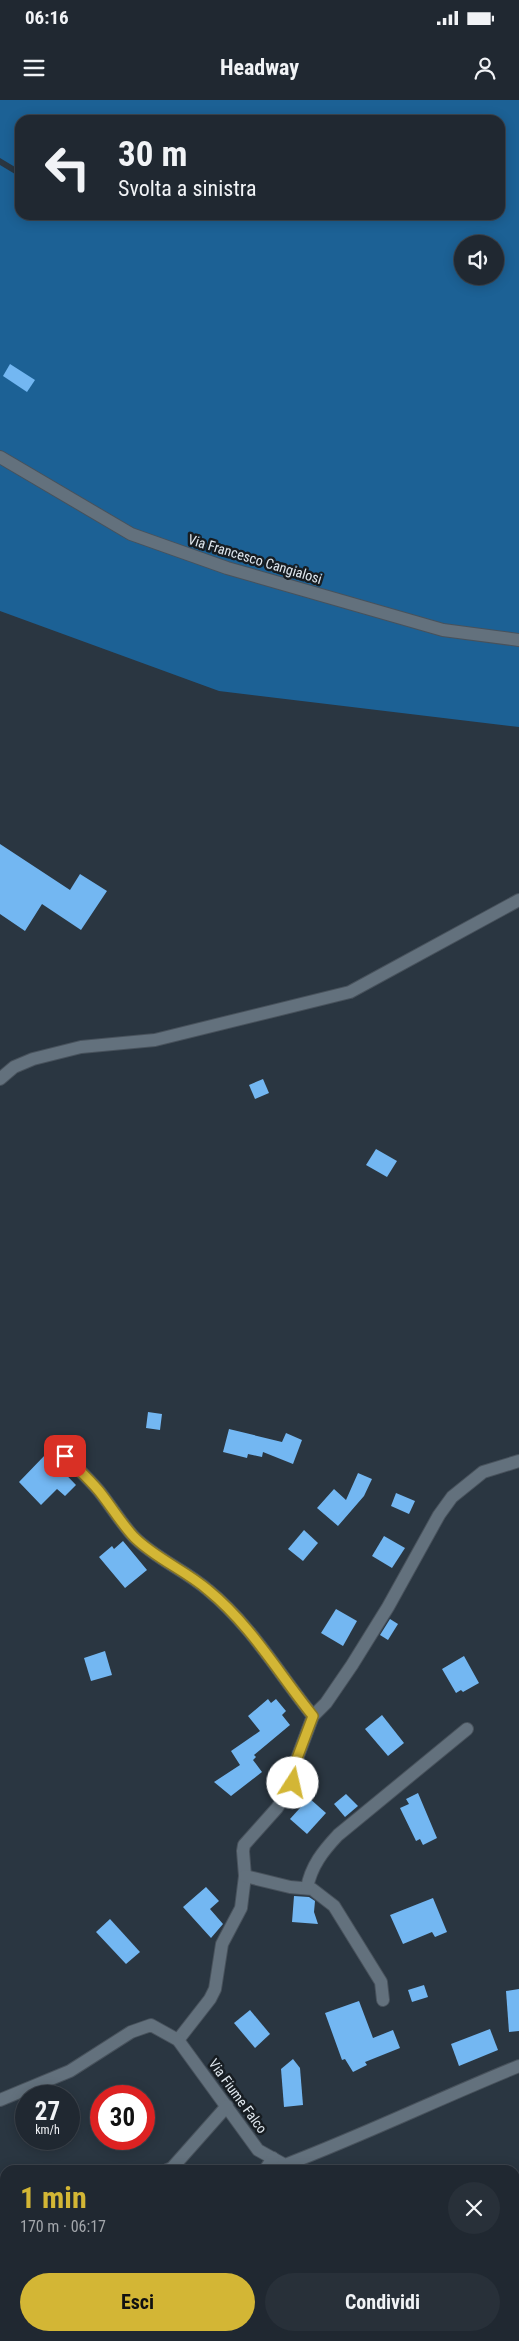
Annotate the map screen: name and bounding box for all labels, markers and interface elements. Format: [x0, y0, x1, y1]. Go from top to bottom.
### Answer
text: 06:16 [25, 6, 69, 29]
icon: menu [20, 54, 48, 82]
icon: person [471, 54, 499, 82]
text: Headway [220, 55, 299, 80]
text: 30 m [118, 134, 187, 175]
icon: left [35, 135, 100, 200]
text: Svolta a sinistra [118, 176, 257, 201]
map controls [454, 235, 504, 285]
button: sound [454, 235, 504, 285]
street label: Via Francesco Cangialosi [186, 531, 324, 587]
pin [44, 1435, 86, 1477]
icon: arrive [51, 1442, 79, 1470]
position arrow [266, 1756, 318, 1808]
street label: Via Fiume Falco [206, 2056, 270, 2136]
speed limit sign: 30 [90, 2085, 155, 2150]
text: 27 [35, 2097, 60, 2126]
text: km/h [35, 2123, 60, 2137]
text: 1 min [20, 2180, 87, 2215]
button: close [448, 2182, 500, 2234]
text: 170 m · 06:17 [20, 2217, 106, 2236]
button: Esci [20, 2273, 255, 2331]
button: Condividi [265, 2273, 500, 2331]

